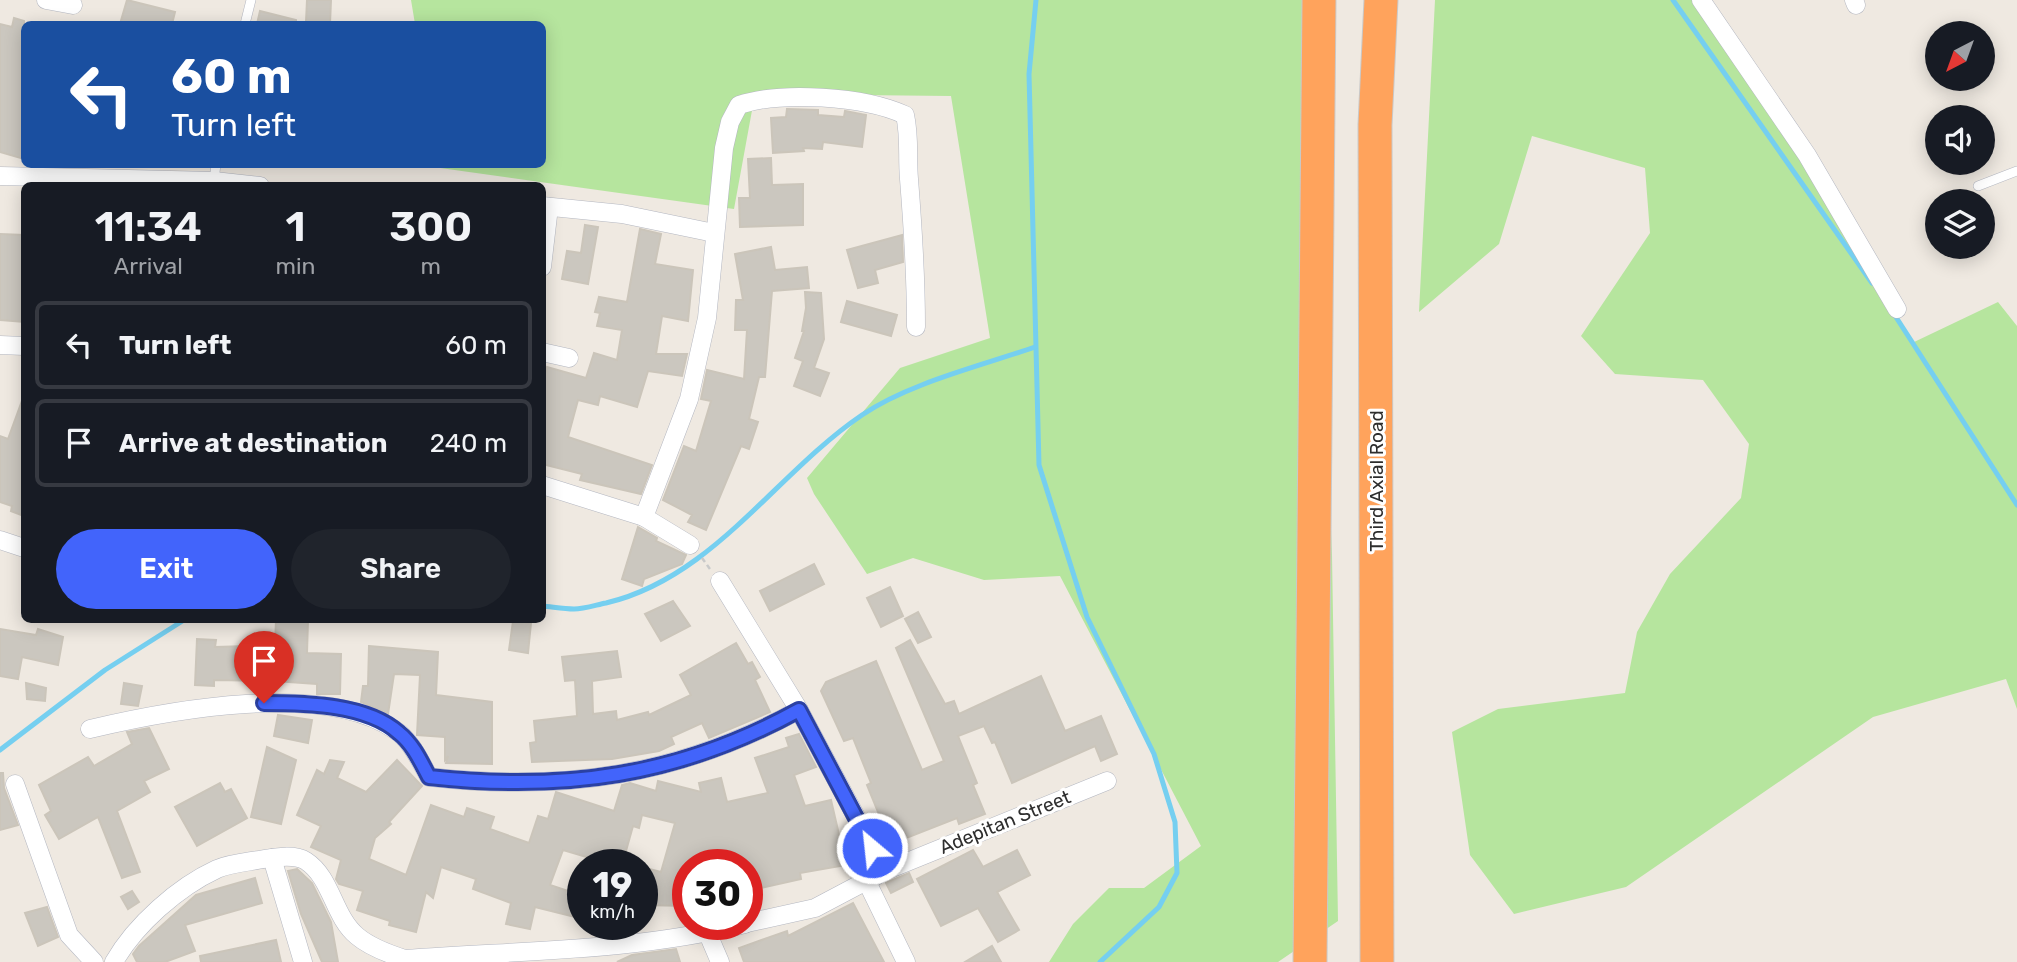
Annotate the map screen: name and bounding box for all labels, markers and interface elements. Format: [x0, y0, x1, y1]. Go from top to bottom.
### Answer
north arrow [1925, 21, 1995, 91]
map controls [1925, 21, 1995, 259]
text: 60 m [171, 47, 292, 105]
icon: left [56, 49, 147, 140]
button: sound [1925, 105, 1995, 175]
text: Turn left [171, 106, 296, 144]
button: layers [1925, 189, 1995, 259]
text: 11:34 [95, 202, 202, 252]
text: 1 [285, 202, 306, 252]
text: 300 [389, 202, 472, 252]
text: Arrival [114, 252, 183, 280]
text: min [276, 252, 315, 280]
text: m [421, 252, 441, 280]
icon: left [60, 326, 98, 364]
text: Turn left [119, 330, 231, 361]
text: 60 m [445, 330, 507, 361]
street label: Third Axial Road [1365, 410, 1388, 552]
icon: arrive [60, 424, 98, 462]
text: Arrive at destination [119, 428, 387, 459]
text: 240 m [430, 428, 507, 459]
button: Exit [56, 529, 277, 609]
button: Share [291, 529, 511, 609]
pin [234, 631, 294, 703]
icon: arrive [245, 642, 283, 680]
street label: Adepitan Street [936, 785, 1075, 859]
position arrow [835, 811, 909, 885]
speed limit sign: 30 [672, 849, 763, 940]
text: 19 [593, 864, 632, 906]
text: km/h [590, 901, 635, 923]

